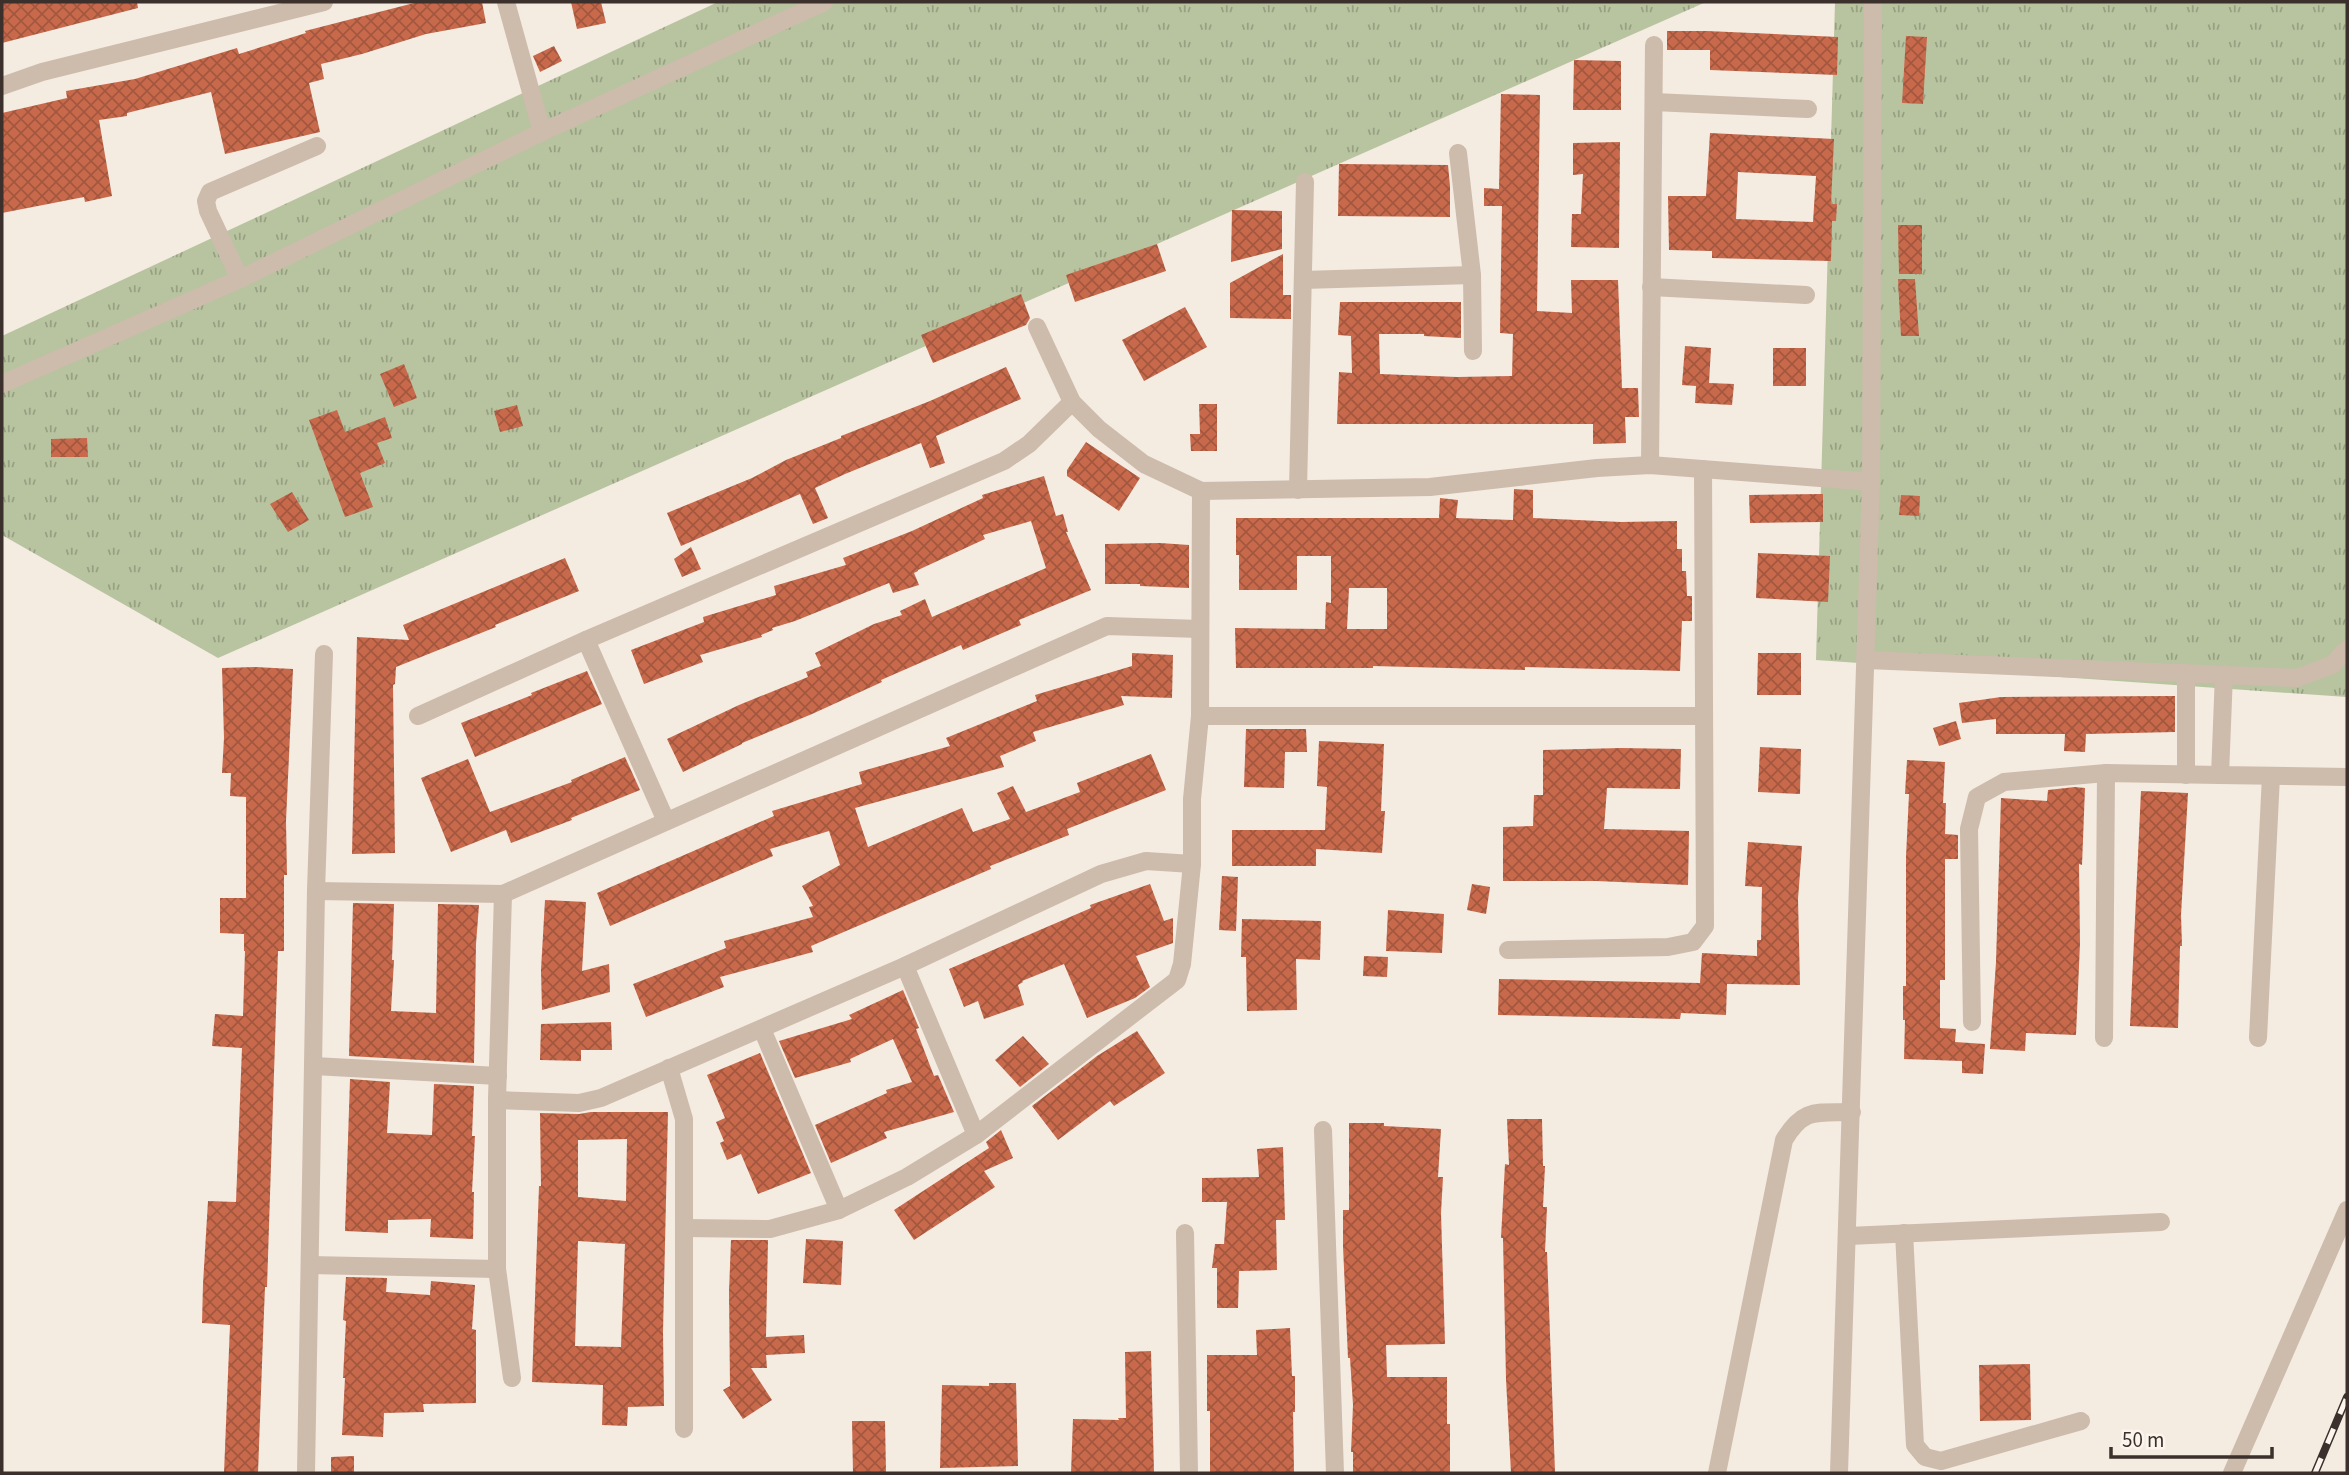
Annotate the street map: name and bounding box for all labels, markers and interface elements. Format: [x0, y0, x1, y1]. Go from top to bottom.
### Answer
scale bar [2111, 1416, 2272, 1460]
text: 50 m [2122, 1425, 2164, 1455]

